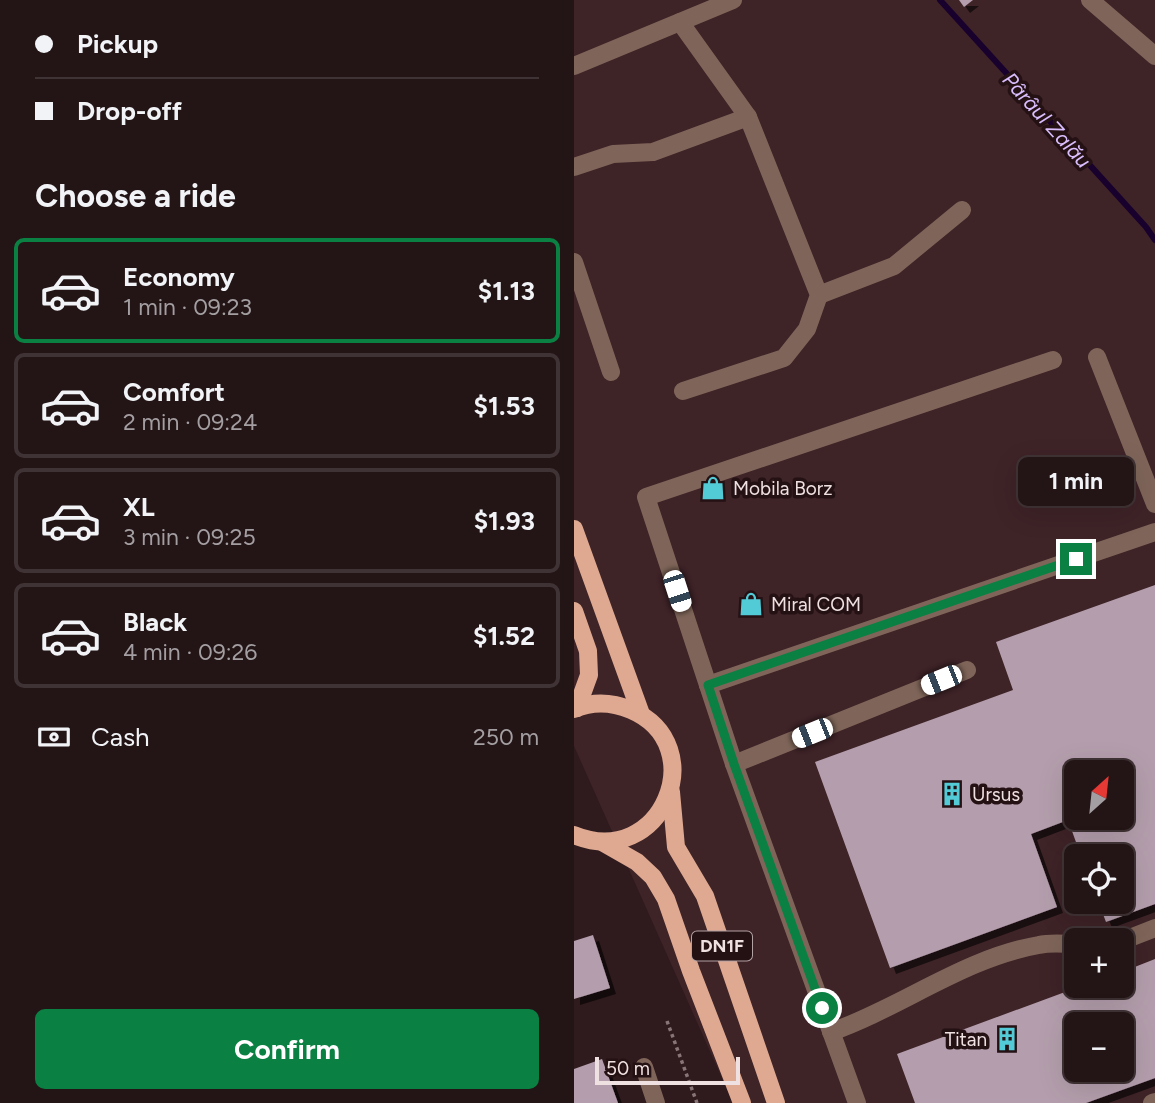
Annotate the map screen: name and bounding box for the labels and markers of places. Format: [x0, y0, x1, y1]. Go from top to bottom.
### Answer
shop icon: Mobila Borz [699, 474, 727, 502]
place label: Mobila Borz [733, 477, 833, 500]
shop icon: Miral COM [737, 590, 765, 618]
place label: Miral COM [771, 593, 861, 616]
building icon: Ursus [938, 780, 966, 808]
place label: Ursus [972, 783, 1020, 806]
building icon: Titan [993, 1025, 1021, 1053]
place label: Titan [945, 1028, 987, 1051]

